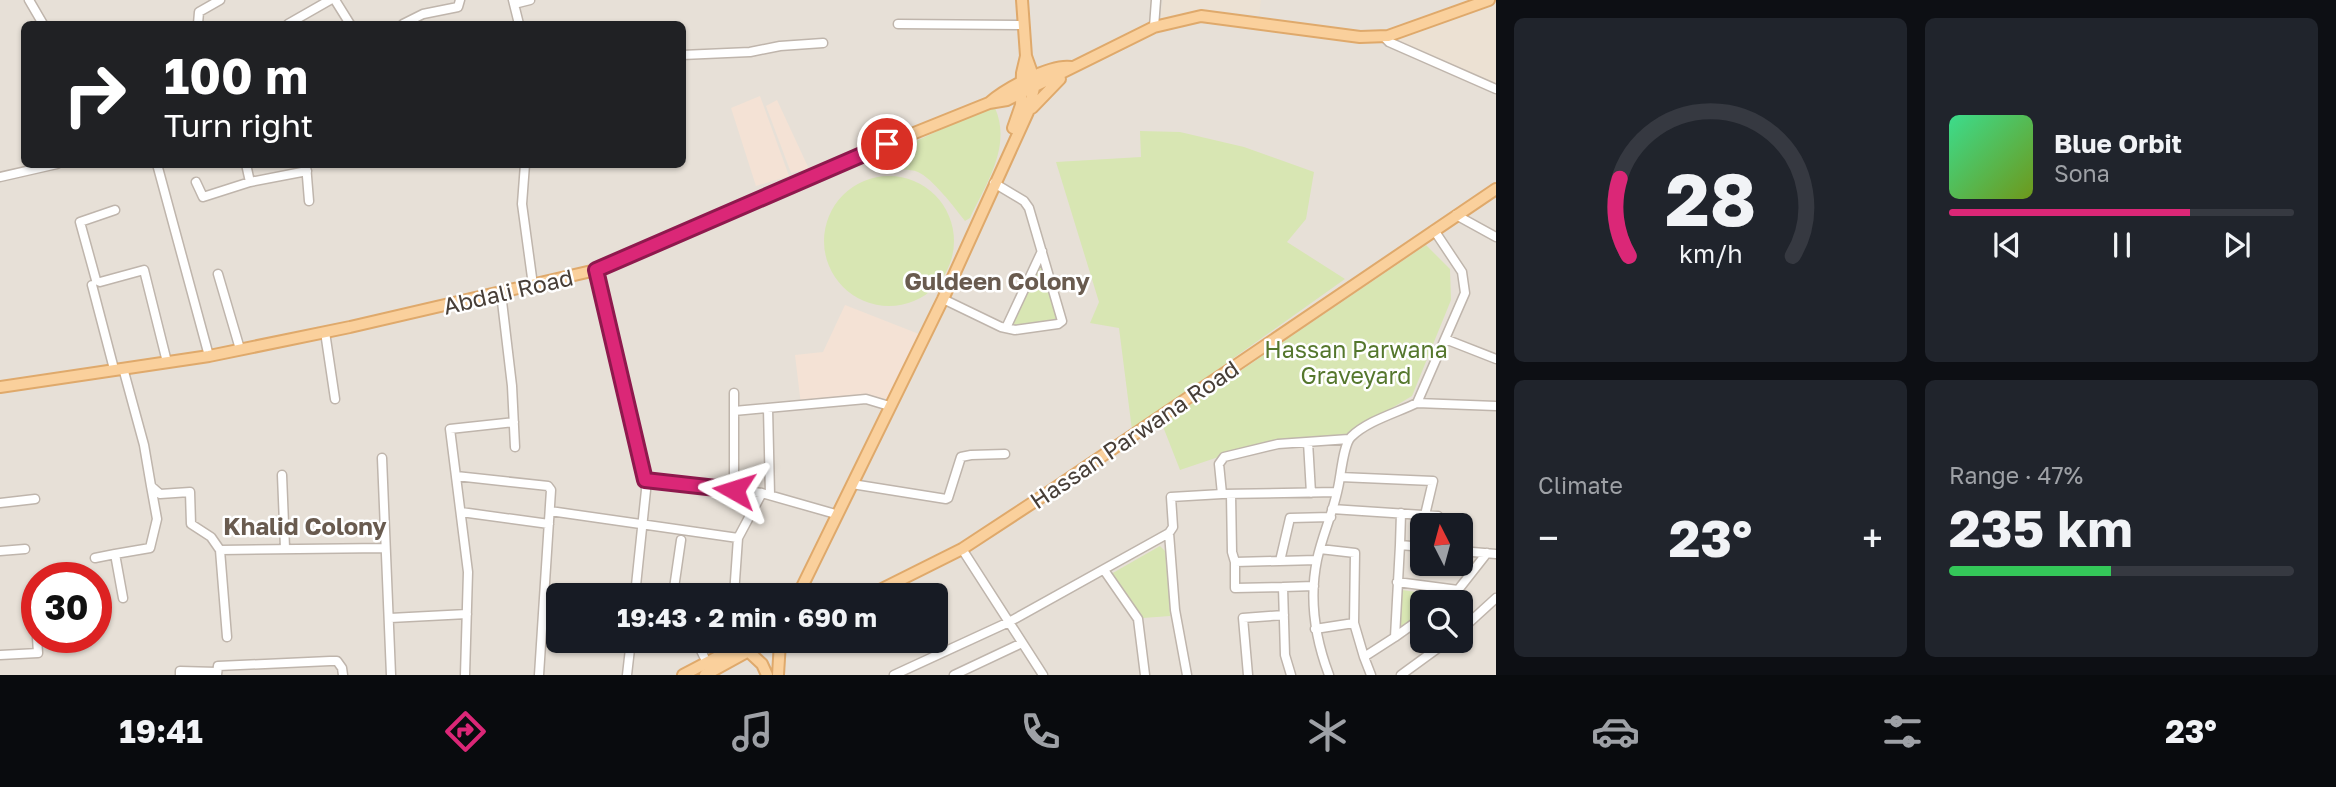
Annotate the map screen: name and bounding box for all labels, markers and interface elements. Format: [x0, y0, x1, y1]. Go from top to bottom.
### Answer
text: 100 m [164, 46, 308, 105]
icon: right [49, 49, 140, 140]
text: Turn right [164, 106, 313, 144]
pin [857, 114, 917, 174]
icon: arrive [868, 125, 906, 163]
text: Blue Orbit [2054, 128, 2182, 159]
text: 28 [1665, 155, 1756, 242]
text: Sona [2054, 159, 2110, 187]
icon: previous [1988, 226, 2026, 264]
icon: pause [2103, 226, 2141, 264]
icon: next [2218, 226, 2256, 264]
text: km/h [1679, 238, 1742, 269]
street label: Abdali Road [440, 262, 576, 320]
district label: Guldeen Colony [904, 266, 1090, 295]
park label: Hassan Parwana Graveyard [1264, 335, 1448, 389]
street label: Hassan Parwana Road [1024, 354, 1244, 514]
position arrow [697, 453, 771, 527]
text: Range · 47% [1949, 461, 2083, 489]
text: Climate [1538, 471, 1623, 499]
text: 235 km [1949, 496, 2133, 558]
text: 23° [1669, 506, 1752, 568]
district label: Khalid Colony [223, 511, 387, 540]
north arrow [1410, 513, 1474, 576]
map controls [1410, 513, 1473, 653]
text: − [1538, 515, 1559, 560]
text: + [1862, 515, 1883, 560]
speed limit sign: 30 [21, 562, 112, 653]
button: search [1410, 590, 1473, 653]
text: 19:43 · 2 min · 690 m [617, 602, 877, 633]
icon: directions [441, 707, 490, 756]
icon: music [728, 707, 777, 756]
icon: phone [1016, 707, 1065, 756]
icon: climate [1303, 707, 1352, 756]
icon: car [1591, 707, 1640, 756]
icon: filters [1878, 707, 1927, 756]
text: 19:41 [119, 712, 203, 750]
text: 23° [2165, 712, 2217, 750]

